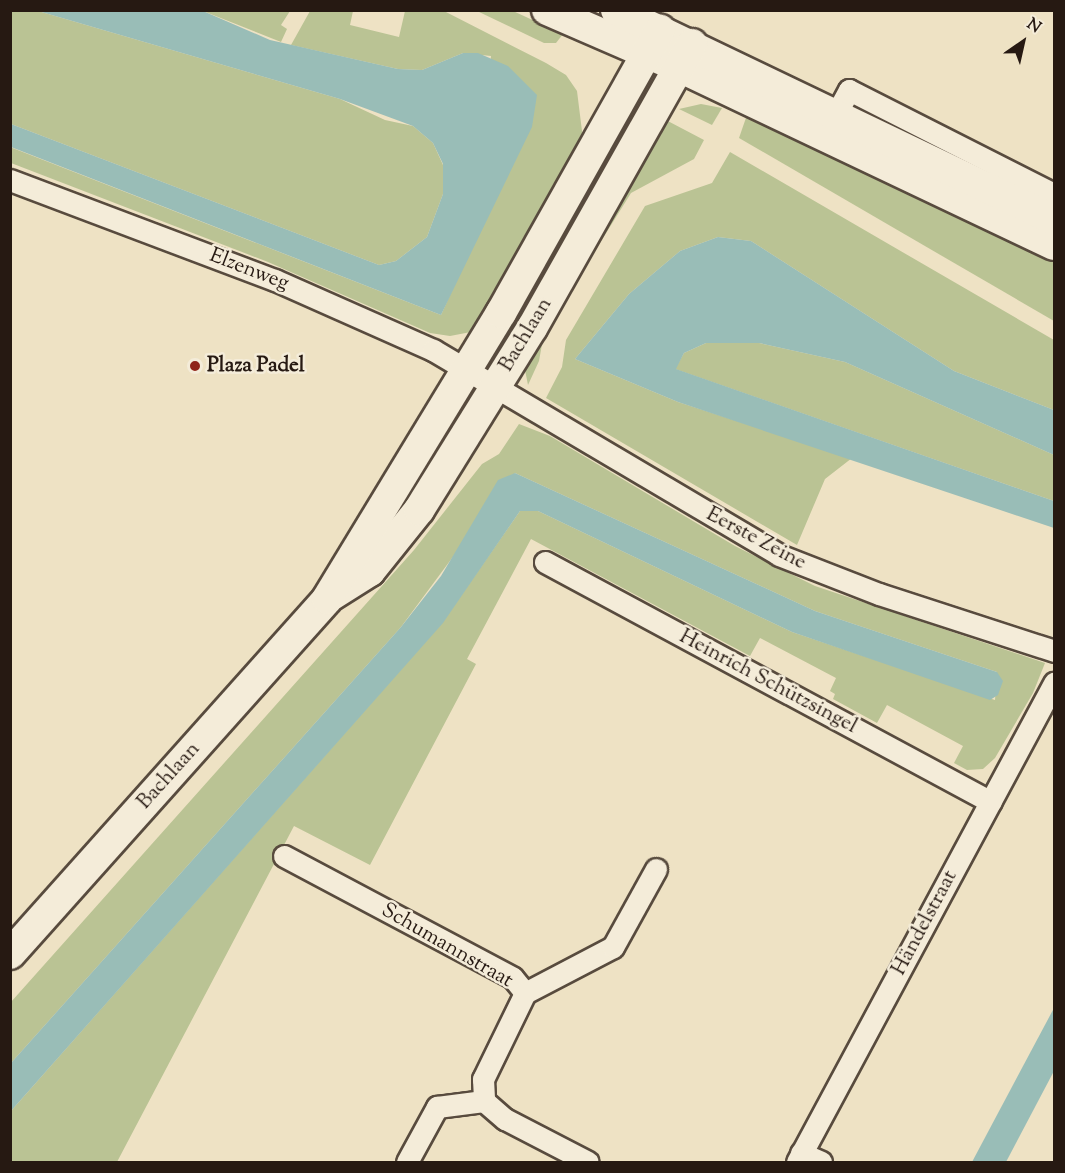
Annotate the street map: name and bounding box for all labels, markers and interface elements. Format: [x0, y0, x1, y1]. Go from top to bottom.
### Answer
north arrow [993, 12, 1053, 72]
text: N [1022, 14, 1045, 40]
street label: Elzenweg [206, 243, 292, 297]
street label: Bachlaan [494, 293, 558, 377]
place label: Plaza Padel [207, 353, 305, 379]
marker: Plaza Padel [188, 359, 202, 373]
street label: Eerste Zeine [702, 502, 810, 576]
street label: Heinrich Schützsingel [675, 624, 861, 740]
street label: Bachlaan [132, 737, 206, 815]
street label: Händelstraat [887, 866, 963, 980]
street label: Schumannstraat [377, 898, 517, 994]

